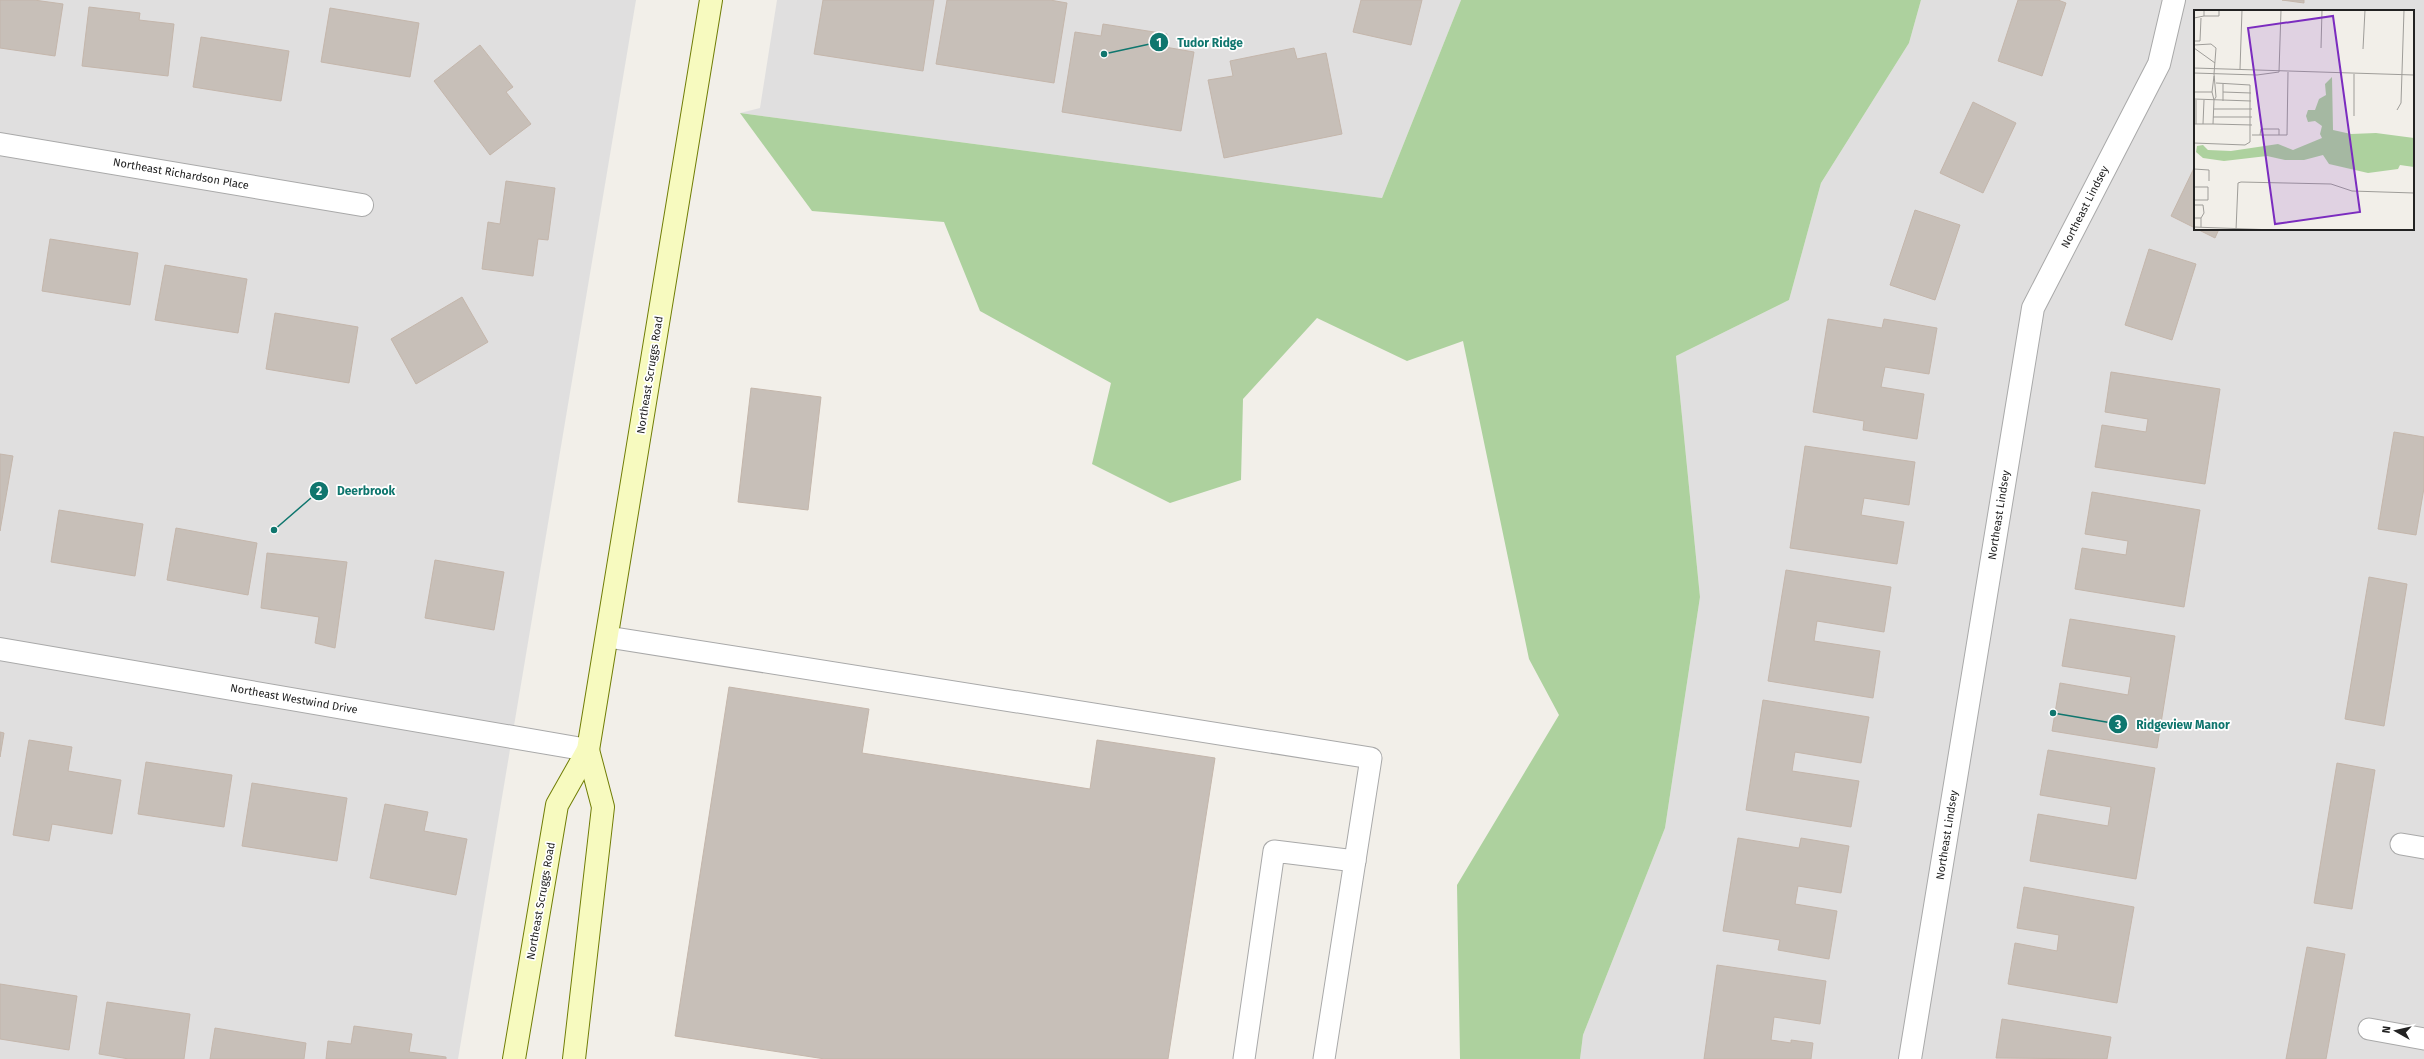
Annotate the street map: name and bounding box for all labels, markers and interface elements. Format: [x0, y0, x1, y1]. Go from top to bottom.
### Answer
inset map [2194, 10, 2414, 230]
callout: Tudor Ridge [1149, 30, 1251, 54]
text: 1 [1156, 36, 1162, 50]
text: Tudor Ridge [1177, 36, 1243, 50]
street label: Northeast Richardson Place [112, 156, 250, 192]
street label: Northeast Lindsey [2059, 163, 2112, 250]
street label: Northeast Scruggs Road [634, 315, 666, 435]
street label: Northeast Lindsey [1986, 469, 2013, 561]
callout: Deerbrook [309, 479, 403, 503]
text: 2 [316, 484, 322, 498]
text: Deerbrook [337, 484, 395, 498]
street label: Northeast Westwind Drive [229, 681, 359, 717]
callout: Ridgeview Manor [2108, 712, 2238, 736]
text: 3 [2114, 718, 2121, 732]
text: Ridgeview Manor [2136, 718, 2230, 732]
street label: Northeast Lindsey [1934, 789, 1961, 881]
street label: Northeast Scruggs Road [524, 841, 558, 961]
north arrow [2376, 1011, 2416, 1051]
text: N [2380, 1025, 2394, 1034]

